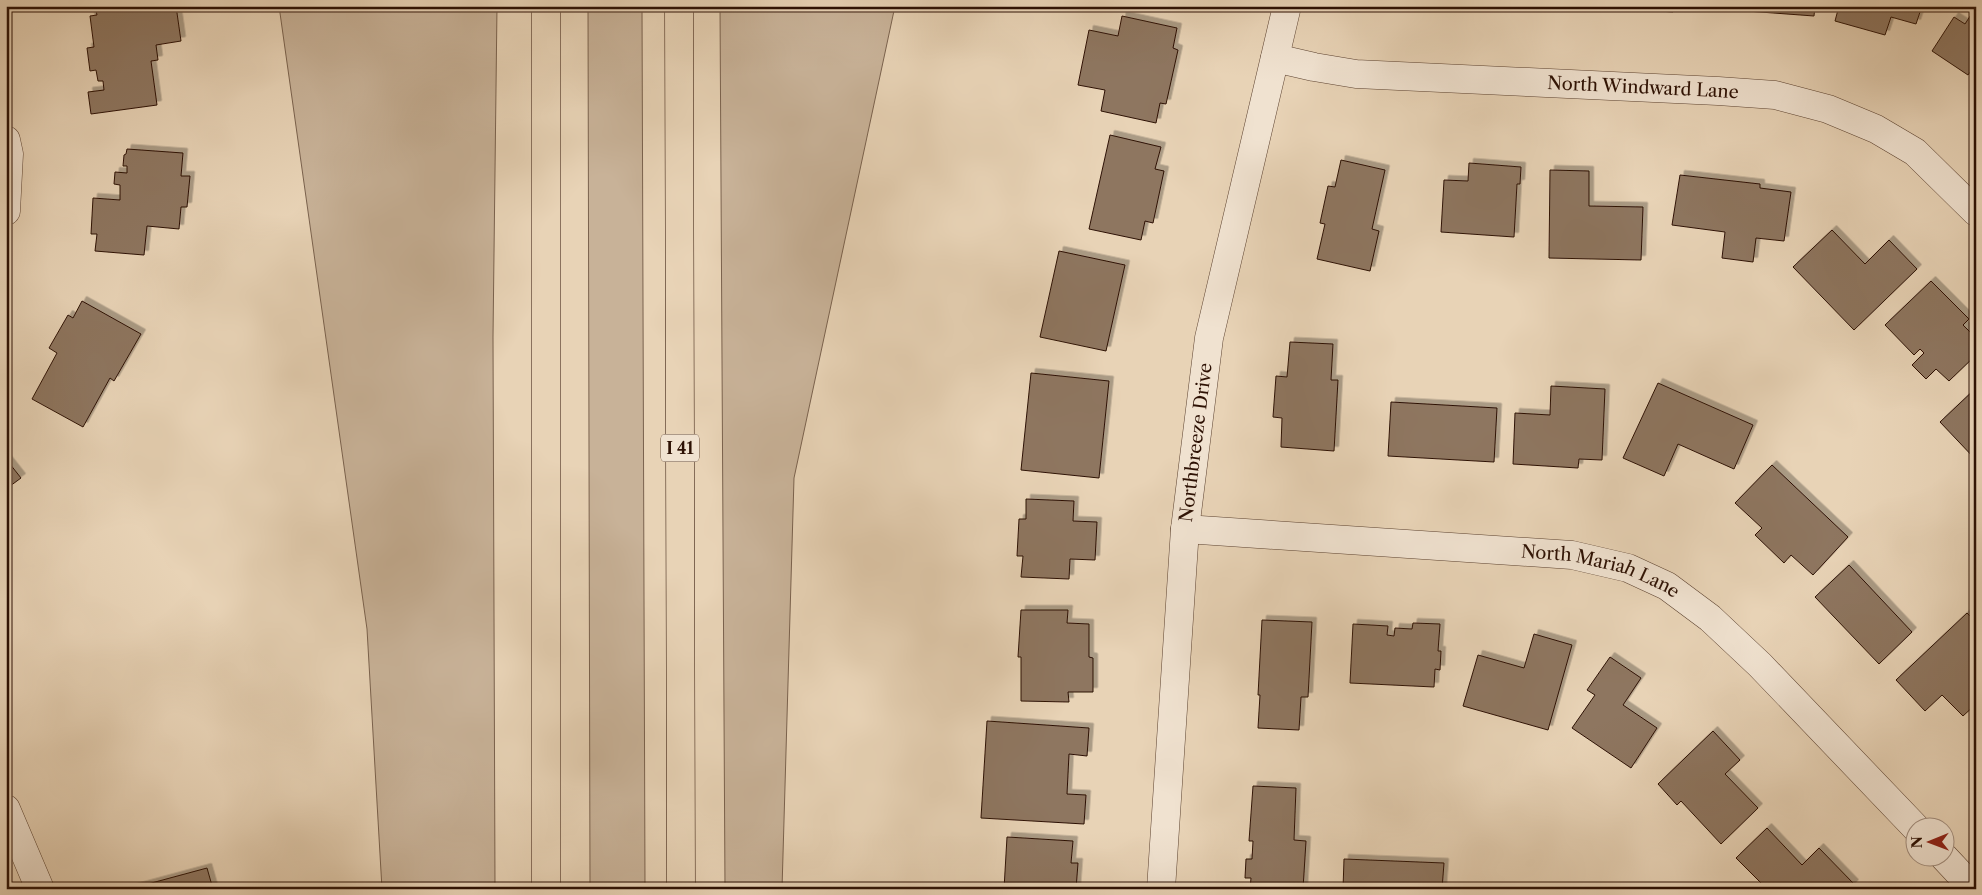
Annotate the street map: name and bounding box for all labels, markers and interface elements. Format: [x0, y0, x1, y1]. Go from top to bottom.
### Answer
street label: North Windward Lane [1547, 72, 1740, 103]
street label: Northbreeze Drive [1175, 362, 1217, 523]
road number: I 41 [661, 434, 699, 462]
street label: North Mariah Lane [1520, 541, 1684, 603]
north arrow [1904, 818, 1954, 868]
text: N [1908, 836, 1926, 848]

